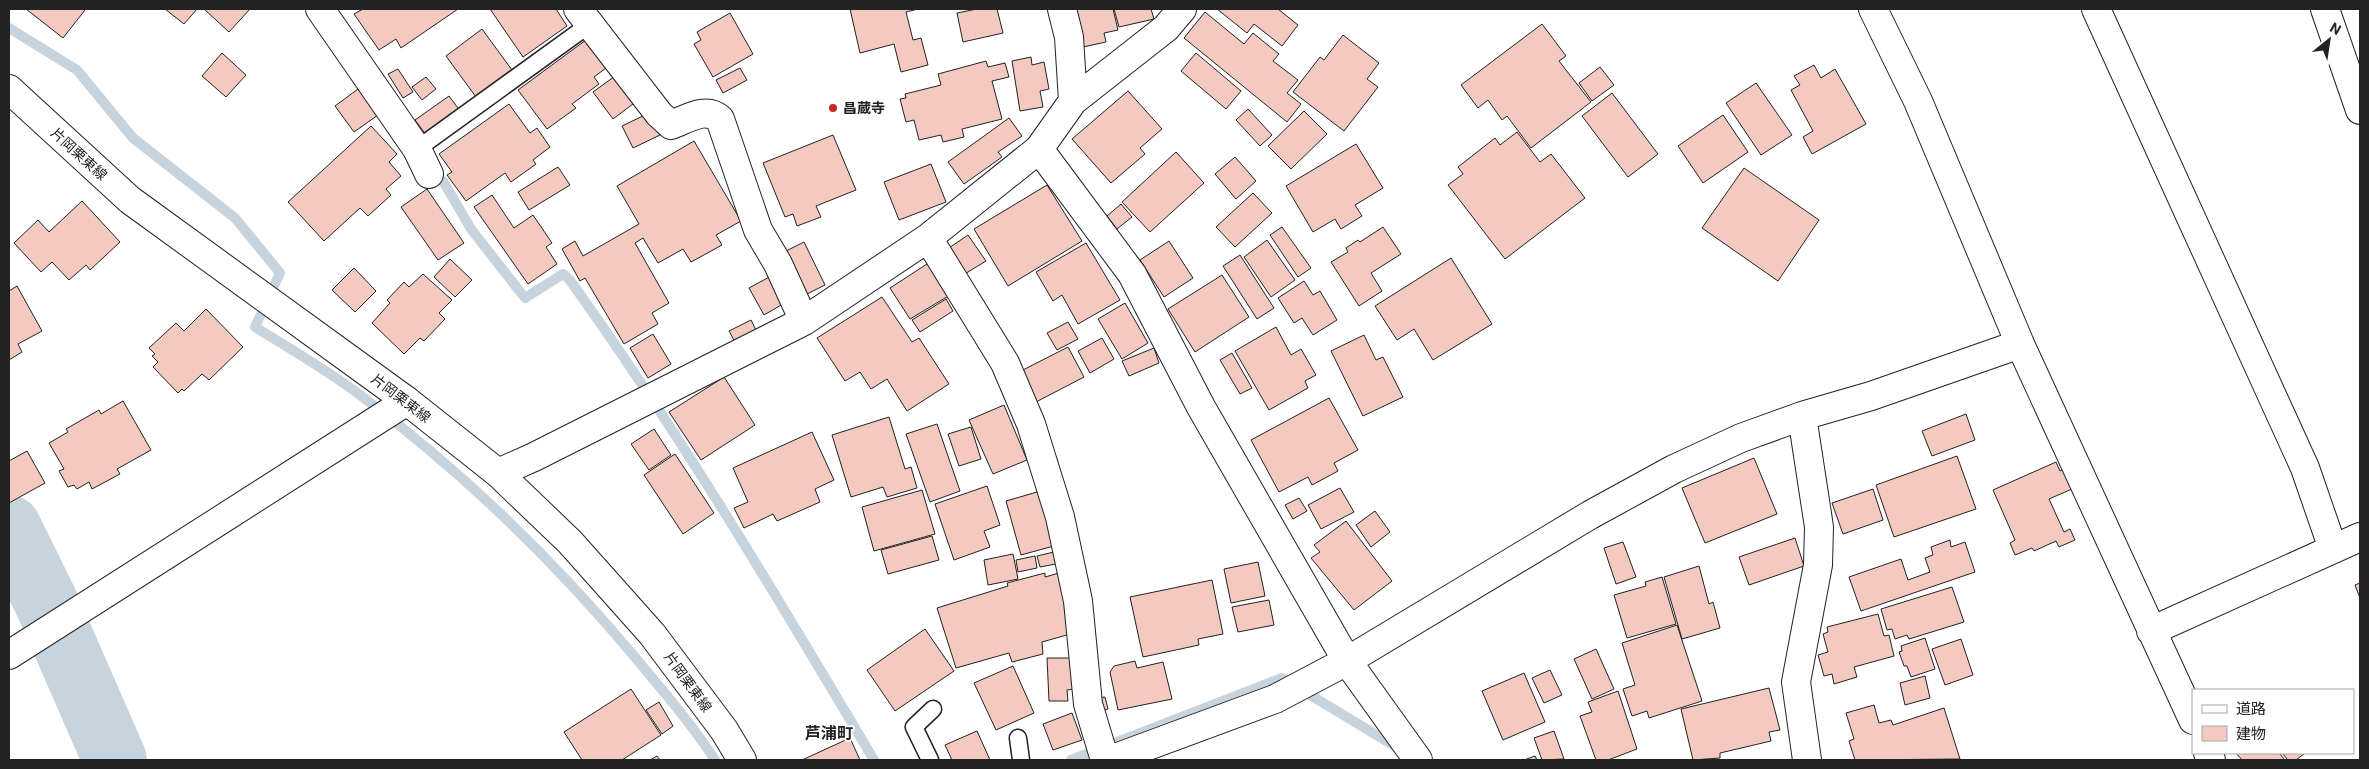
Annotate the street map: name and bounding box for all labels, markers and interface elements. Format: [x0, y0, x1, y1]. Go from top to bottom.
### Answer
north arrow [2304, 15, 2354, 65]
text: N [2327, 19, 2344, 38]
place label: 昌蔵寺 [843, 100, 885, 116]
marker: 昌蔵寺 [827, 102, 839, 114]
street label: 片岡栗東線 [48, 125, 110, 183]
street label: 片岡栗東線 [368, 371, 434, 425]
street label: 片岡栗東線 [661, 649, 715, 715]
legend [2192, 689, 2354, 754]
text: 道路 [2236, 700, 2266, 718]
district label: 芦浦町 [805, 724, 853, 743]
text: 建物 [2236, 725, 2266, 743]

